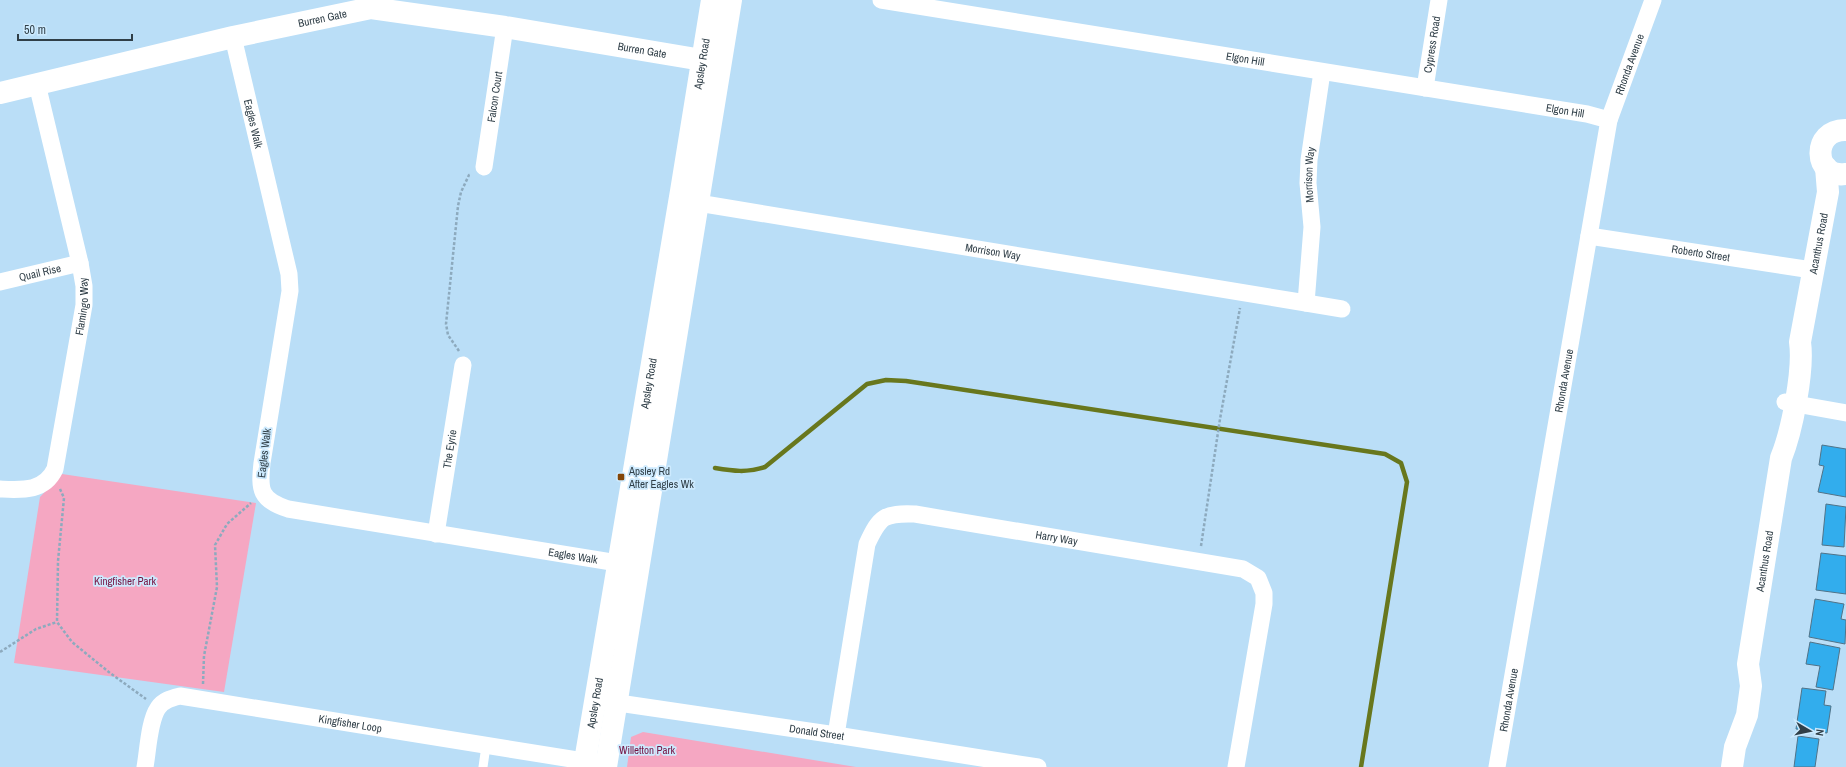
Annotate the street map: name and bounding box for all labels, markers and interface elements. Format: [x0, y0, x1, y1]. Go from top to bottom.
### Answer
street label: Burren Gate [297, 6, 348, 30]
street label: Cypress Road [1421, 15, 1443, 74]
scale bar [18, 16, 132, 42]
text: 50 m [24, 22, 46, 38]
street label: Rhonda Avenue [1612, 32, 1647, 97]
street label: Apsley Road [690, 37, 713, 91]
street label: Burren Gate [617, 39, 668, 61]
street label: Elgon Hill [1225, 49, 1266, 69]
street label: Falcon Court [484, 70, 505, 123]
street label: Eagles Walk [241, 98, 266, 150]
street label: Elgon Hill [1545, 100, 1585, 120]
street label: Morrison Way [1301, 145, 1318, 203]
street label: Acanthus Road [1806, 212, 1831, 276]
street label: Morrison Way [964, 240, 1022, 263]
street label: Roberto Street [1671, 242, 1731, 264]
street label: Quail Rise [17, 261, 62, 284]
street label: Flamingo Way [72, 276, 91, 336]
street label: Rhonda Avenue [1551, 348, 1576, 414]
street label: Apsley Road [637, 357, 660, 411]
street label: Eagles Walk [254, 427, 274, 479]
street label: The Eyrie [440, 429, 460, 470]
place label: Apsley Rd After Eagles Wk [628, 464, 694, 491]
marker: Apsley Rd After Eagles Wk [616, 472, 626, 482]
street label: Harry Way [1035, 527, 1079, 548]
street label: Acanthus Road [1753, 530, 1776, 594]
street label: Eagles Walk [547, 545, 599, 567]
park label: Kingfisher Park [94, 574, 157, 588]
street label: Rhonda Avenue [1496, 667, 1521, 733]
street label: Apsley Road [583, 676, 606, 730]
street label: Kingfisher Loop [318, 711, 383, 735]
north arrow [1790, 711, 1830, 751]
street label: Donald Street [788, 721, 846, 743]
text: N [1812, 728, 1827, 737]
park label: Willetton Park [619, 743, 676, 757]

